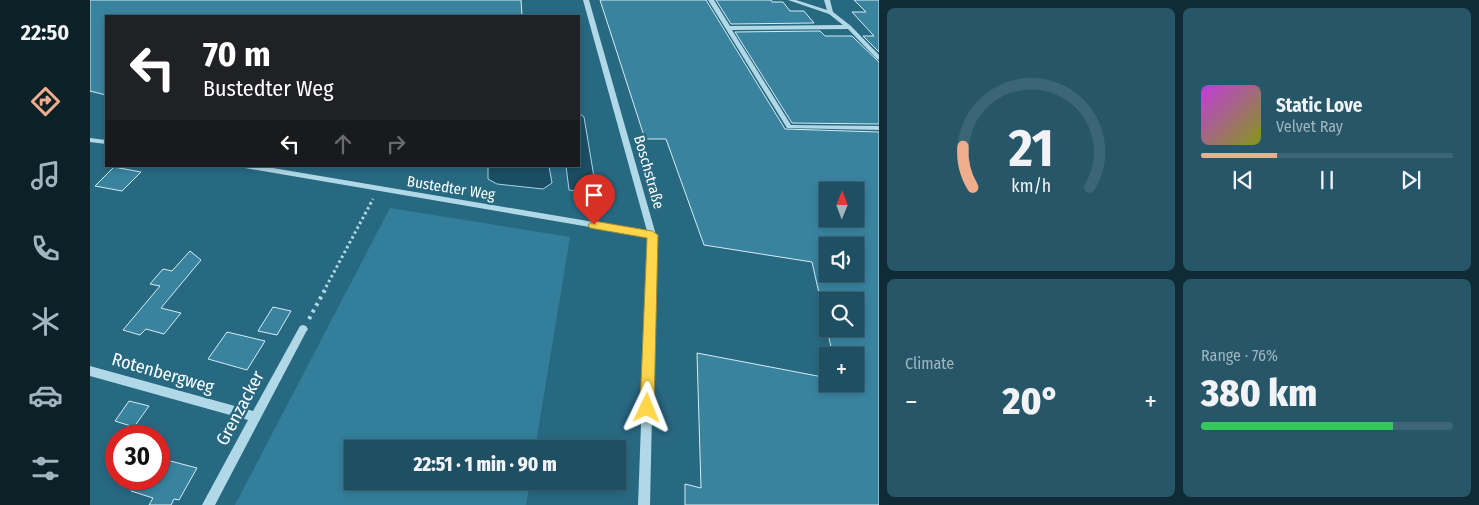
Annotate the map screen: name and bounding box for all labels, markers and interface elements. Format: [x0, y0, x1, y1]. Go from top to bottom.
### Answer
text: 22:50 [21, 19, 69, 46]
text: 70 m [203, 33, 271, 75]
icon: left [120, 35, 185, 100]
text: Bustedter Weg [203, 75, 334, 102]
icon: directions [28, 84, 63, 119]
text: Static Love [1276, 94, 1363, 117]
text: 21 [1007, 117, 1054, 180]
text: Velvet Ray [1276, 117, 1343, 136]
icon: left [276, 130, 304, 158]
icon: ahead [329, 130, 357, 158]
icon: right [382, 130, 410, 158]
street label: Boschstraße [630, 133, 668, 211]
icon: music [28, 158, 63, 193]
icon: previous [1229, 166, 1257, 194]
icon: pause [1313, 166, 1341, 194]
icon: next [1397, 166, 1425, 194]
street label: Bustedter Weg [406, 172, 496, 204]
pin [573, 174, 615, 225]
text: km/h [1011, 175, 1051, 197]
icon: arrive [580, 181, 608, 209]
north arrow [819, 182, 864, 228]
map controls [819, 182, 864, 392]
icon: phone [28, 231, 63, 266]
button: sound [819, 237, 864, 282]
button: search [819, 292, 864, 337]
icon: climate [28, 304, 63, 339]
text: Range · 76% [1201, 346, 1278, 365]
button: + [819, 347, 864, 392]
street label: Rotenbergweg [109, 348, 217, 398]
text: Climate [905, 354, 954, 373]
street label: Grenzacker [211, 366, 269, 449]
text: 380 km [1201, 370, 1317, 416]
icon: car [28, 378, 63, 413]
text: 20° [1003, 378, 1059, 424]
position arrow [620, 381, 672, 433]
text: − [905, 385, 918, 418]
text: + [1144, 385, 1157, 418]
speed limit sign: 30 [105, 425, 170, 490]
icon: filters [28, 451, 63, 486]
text: 22:51 · 1 min · 90 m [413, 453, 557, 476]

